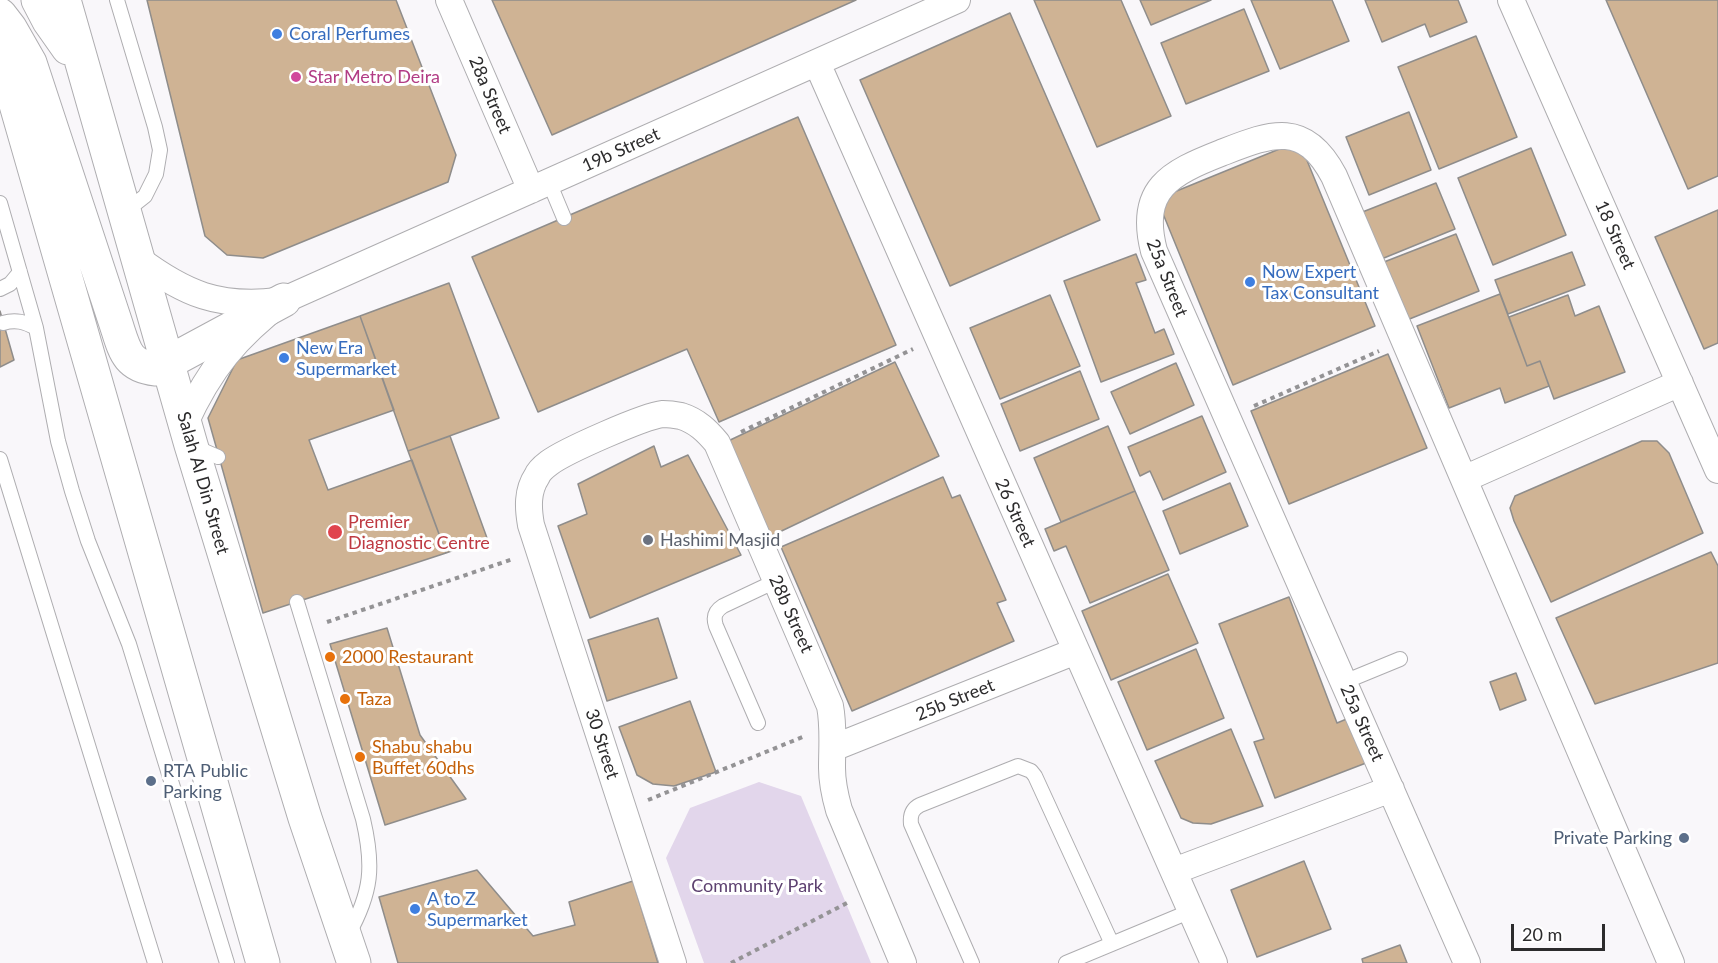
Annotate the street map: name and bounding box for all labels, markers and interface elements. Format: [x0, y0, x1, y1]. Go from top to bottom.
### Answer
place label: Coral Perfumes [289, 23, 410, 45]
marker: Coral Perfumes [270, 27, 284, 41]
street label: 28a Street [464, 53, 516, 137]
place label: Star Metro Deira [308, 66, 440, 88]
marker: Star Metro Deira [289, 70, 303, 84]
street label: 19b Street [579, 123, 663, 177]
street label: 18 Street [1590, 197, 1640, 273]
street label: 25a Street [1142, 236, 1192, 320]
place label: Now Expert Tax Consultant [1262, 261, 1379, 304]
marker: Now Expert Tax Consultant [1243, 275, 1257, 289]
place label: New Era Supermarket [296, 337, 397, 380]
marker: New Era Supermarket [277, 351, 291, 365]
street label: Salah Al Din Street [172, 409, 234, 557]
street label: 26 Street [990, 475, 1040, 551]
place label: Premier Diagnostic Centre [348, 511, 490, 554]
marker: Premier Diagnostic Centre [326, 523, 344, 541]
place label: Hashimi Masjid [660, 529, 780, 551]
marker: Hashimi Masjid [641, 533, 655, 547]
street label: 28b Street [764, 572, 818, 656]
place label: 2000 Restaurant [342, 646, 474, 668]
marker: 2000 Restaurant [323, 650, 337, 664]
street label: 25b Street [912, 674, 998, 726]
street label: 25a Street [1335, 681, 1389, 765]
place label: Taza [357, 688, 392, 710]
marker: Taza [338, 692, 352, 706]
street label: 30 Street [580, 706, 624, 782]
place label: Shabu shabu Buffet 60dhs [372, 736, 474, 778]
marker: Shabu shabu Buffet 60dhs [353, 750, 367, 764]
place label: RTA Public Parking [163, 760, 248, 802]
marker: RTA Public Parking [144, 774, 158, 788]
place label: Private Parking [1553, 827, 1672, 849]
marker: Private Parking [1677, 831, 1691, 845]
park label: Community Park [691, 875, 823, 897]
place label: A to Z Supermarket [427, 888, 528, 930]
marker: A to Z Supermarket [408, 902, 422, 916]
scale bar [1514, 912, 1608, 950]
text: 20 m [1522, 923, 1562, 945]

